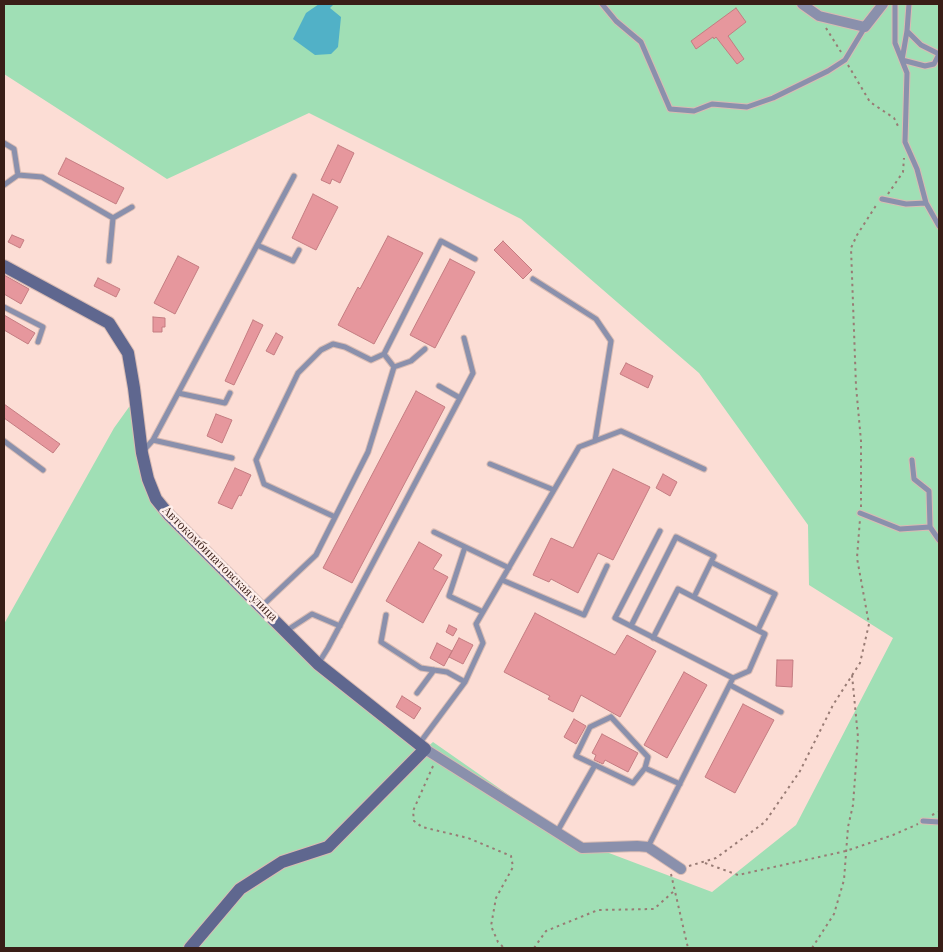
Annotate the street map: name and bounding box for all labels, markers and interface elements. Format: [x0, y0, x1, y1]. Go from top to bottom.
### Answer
street label: Автокомбинатовская улица [159, 503, 281, 625]

